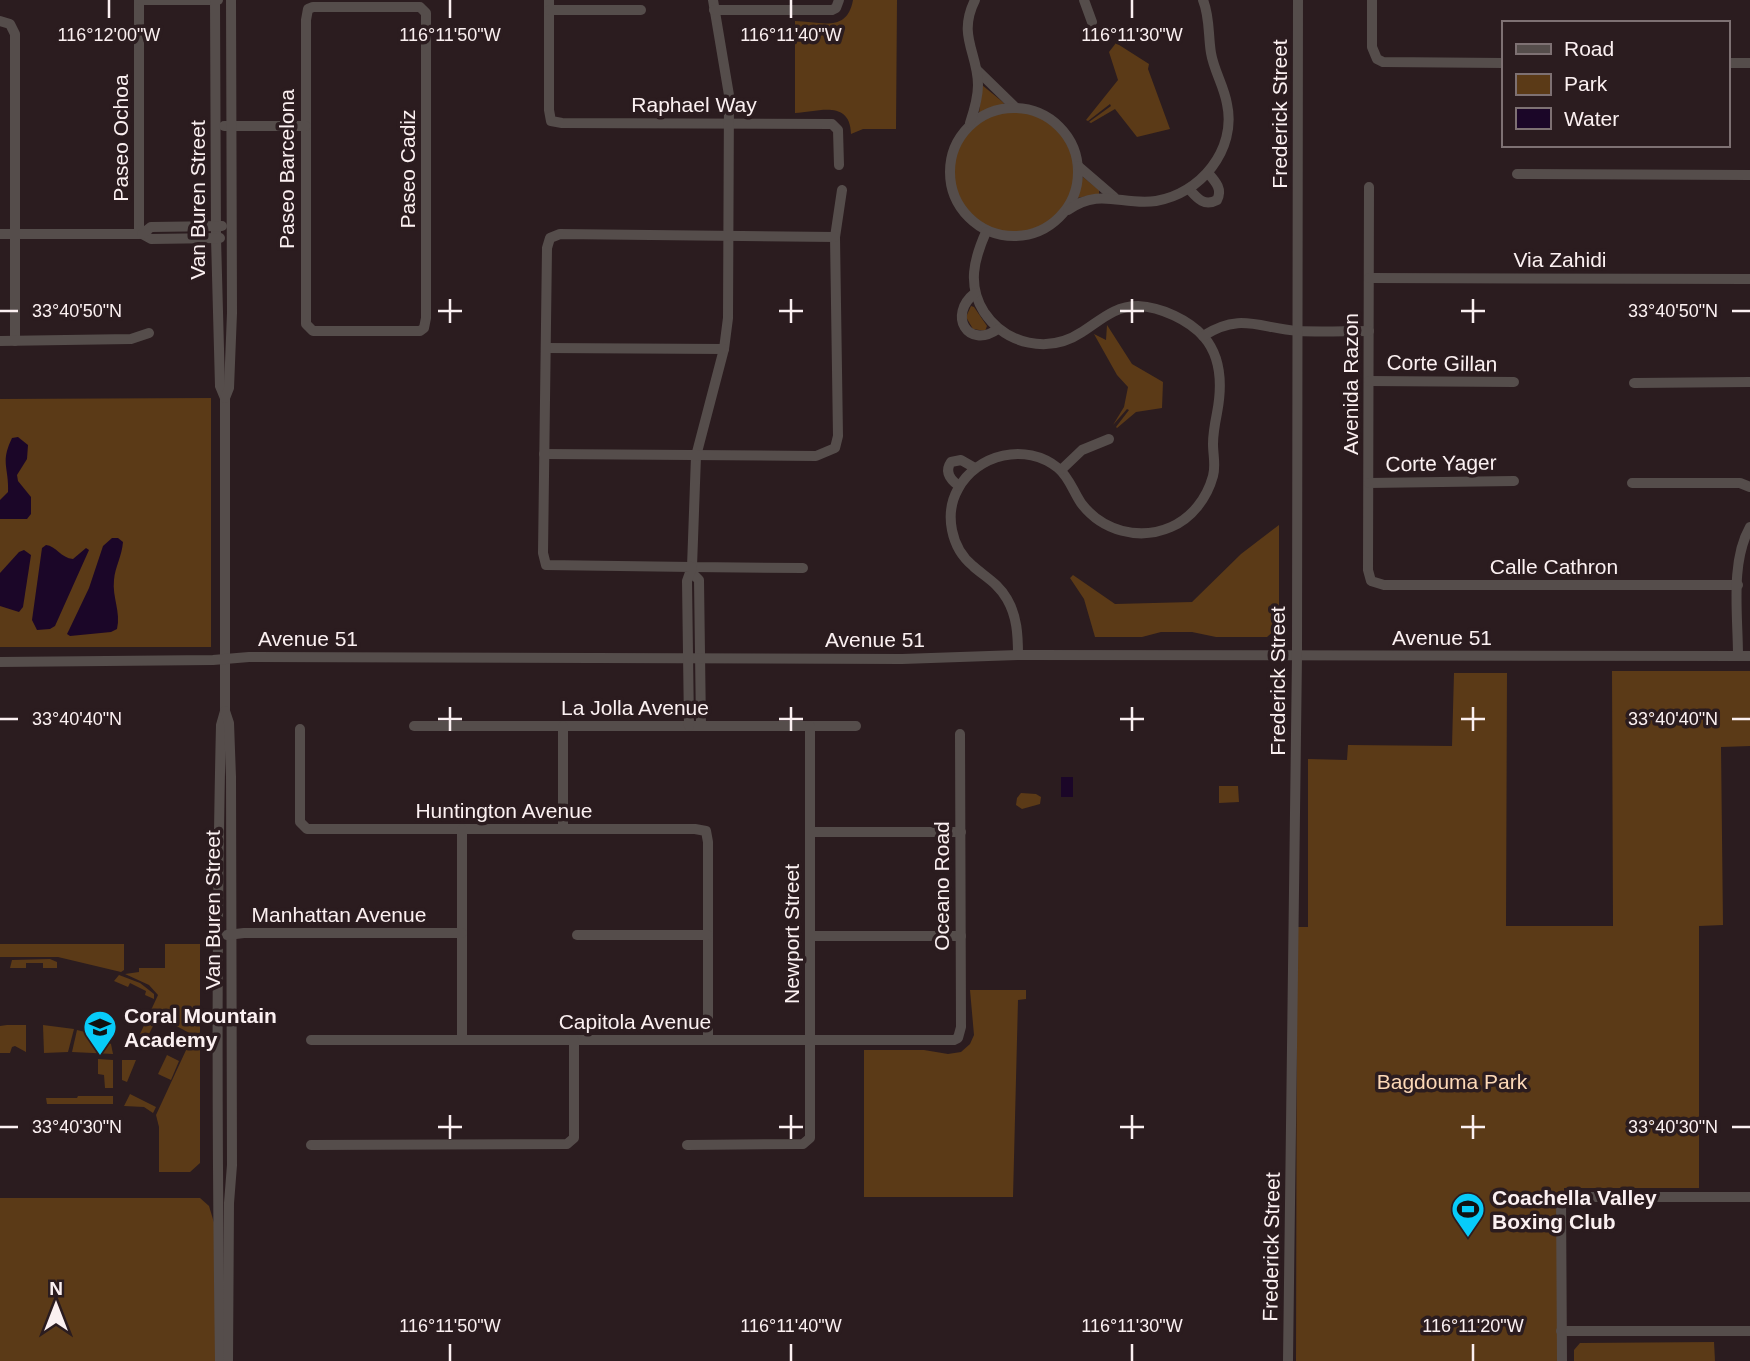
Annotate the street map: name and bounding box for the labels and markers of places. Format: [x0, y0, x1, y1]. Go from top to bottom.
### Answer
place label: Coral Mountain Academy [124, 1004, 277, 1051]
school or university icon: Coral Mountain Academy [81, 1008, 119, 1057]
place label: Coachella Valley Boxing Club [1492, 1186, 1657, 1233]
sports icon: Coachella Valley Boxing Club [1449, 1190, 1487, 1239]

